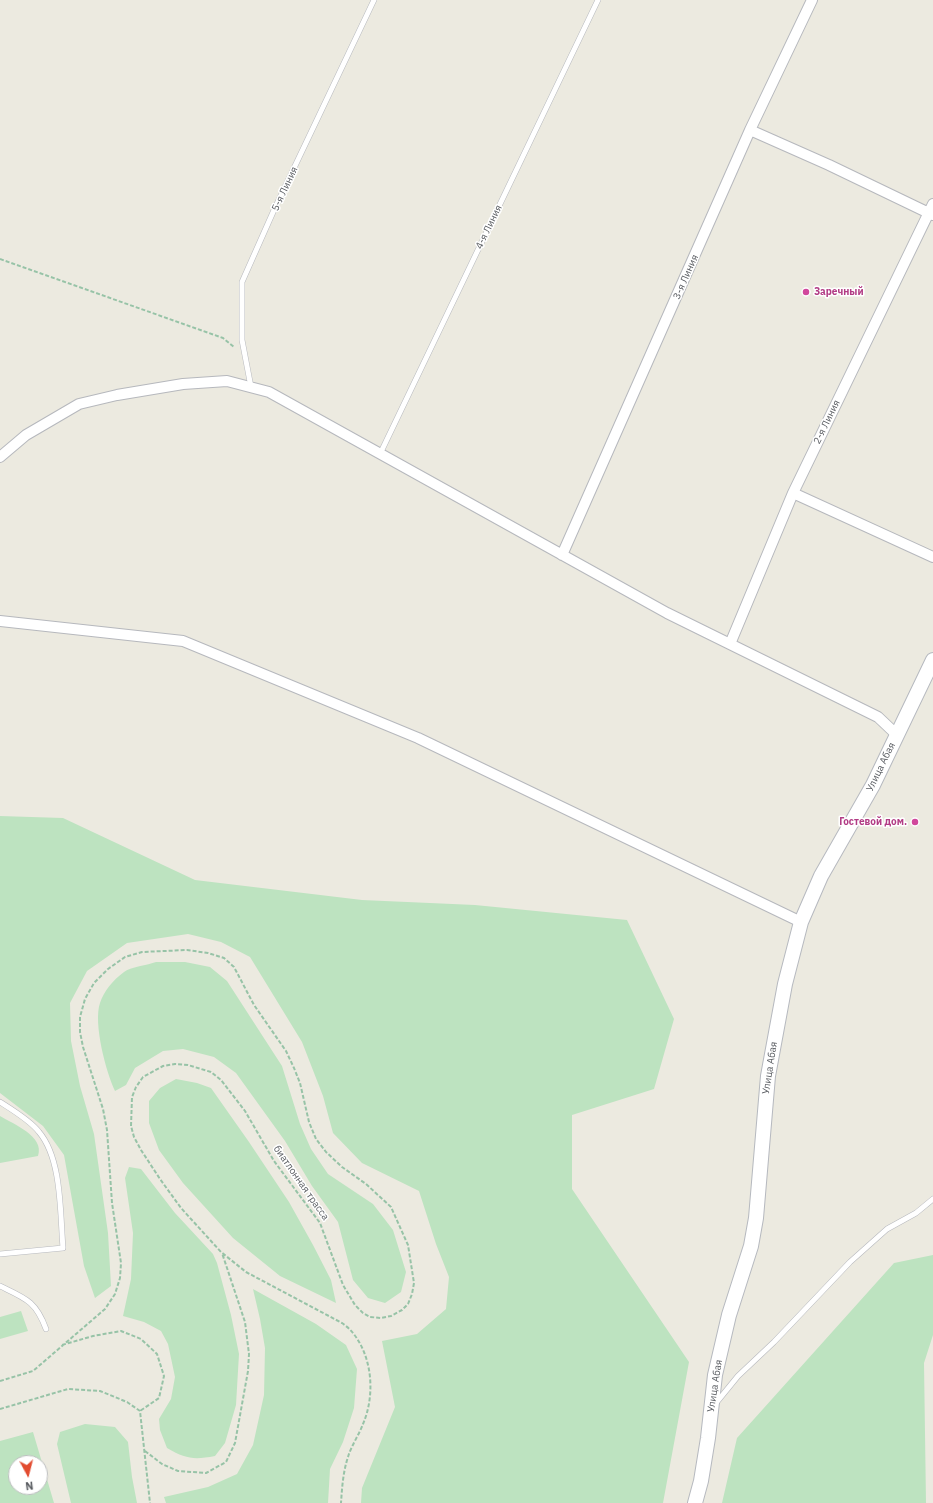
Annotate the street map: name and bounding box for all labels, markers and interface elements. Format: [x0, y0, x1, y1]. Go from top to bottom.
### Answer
street label: 5-я Линия [270, 165, 300, 213]
street label: 4-я Линия [473, 203, 505, 251]
street label: 3-я Линия [671, 253, 701, 301]
place label: Заречный [814, 286, 864, 298]
marker: Заречный [801, 287, 811, 297]
street label: 2-я Линия [811, 398, 843, 446]
street label: Улица Абая [864, 740, 898, 794]
place label: Гостевой дом. [839, 816, 907, 828]
marker: Гостевой дом. [910, 817, 920, 827]
street label: Улица Абая [760, 1041, 780, 1095]
street label: биатлонная трасса [271, 1143, 331, 1223]
street label: Улица Абая [705, 1359, 725, 1413]
north arrow [8, 1455, 48, 1495]
text: N [25, 1478, 34, 1493]

